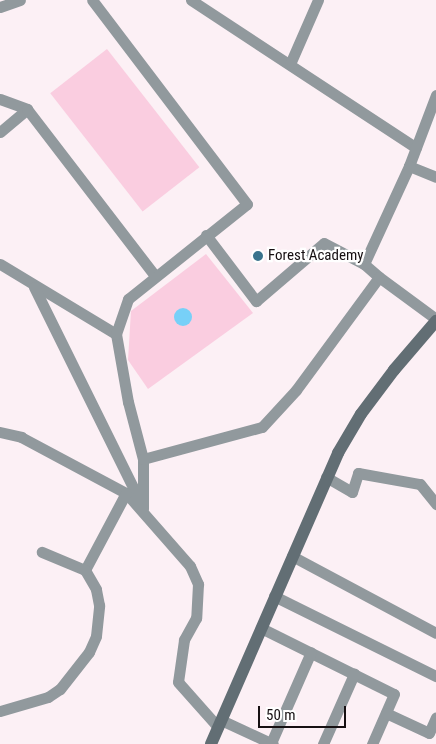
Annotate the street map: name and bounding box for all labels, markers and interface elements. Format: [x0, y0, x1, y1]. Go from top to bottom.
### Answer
place label: Forest Academy [268, 247, 364, 265]
marker: Forest Academy [252, 250, 264, 262]
scale bar [261, 696, 348, 728]
text: 50 m [266, 706, 296, 724]

